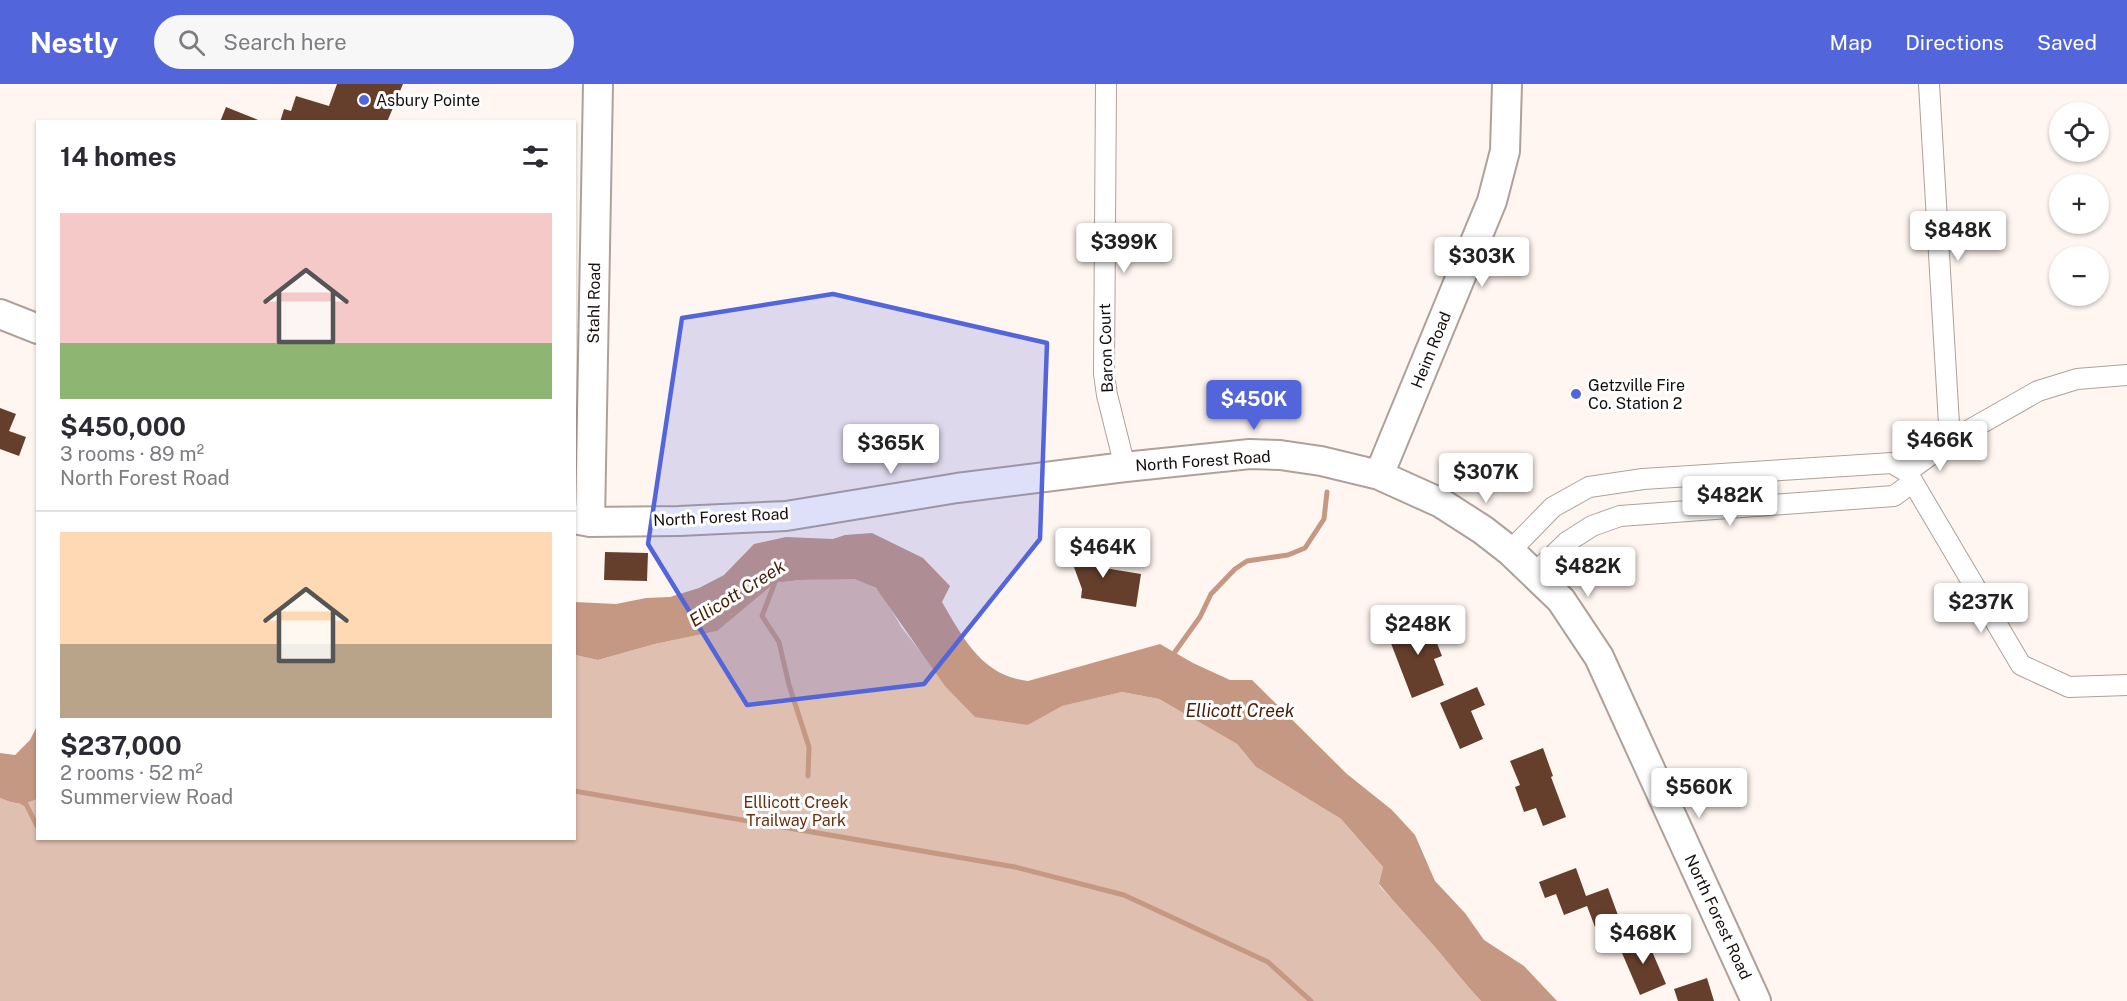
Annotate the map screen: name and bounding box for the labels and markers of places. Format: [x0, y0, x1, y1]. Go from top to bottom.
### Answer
place label: Asbury Pointe [376, 91, 480, 110]
marker: Asbury Pointe [357, 93, 371, 107]
pin: $848K [1916, 211, 2000, 262]
pin: $399K [1082, 223, 1166, 274]
pin: $303K [1440, 237, 1524, 288]
place label: Getzville Fire Co. Station 2 [1588, 376, 1685, 413]
pin: $450K [1212, 380, 1296, 431]
marker: Getzville Fire Co. Station 2 [1569, 387, 1583, 401]
pin: $466K [1898, 421, 1982, 472]
pin: $365K [849, 424, 933, 475]
pin: $307K [1444, 453, 1528, 504]
pin: $482K [1688, 476, 1772, 527]
pin: $464K [1061, 528, 1145, 579]
pin: $482K [1546, 547, 1630, 598]
pin: $237K [1939, 583, 2023, 634]
pin: $248K [1376, 605, 1460, 656]
pin: $560K [1657, 768, 1741, 819]
pin: $468K [1601, 914, 1685, 965]

